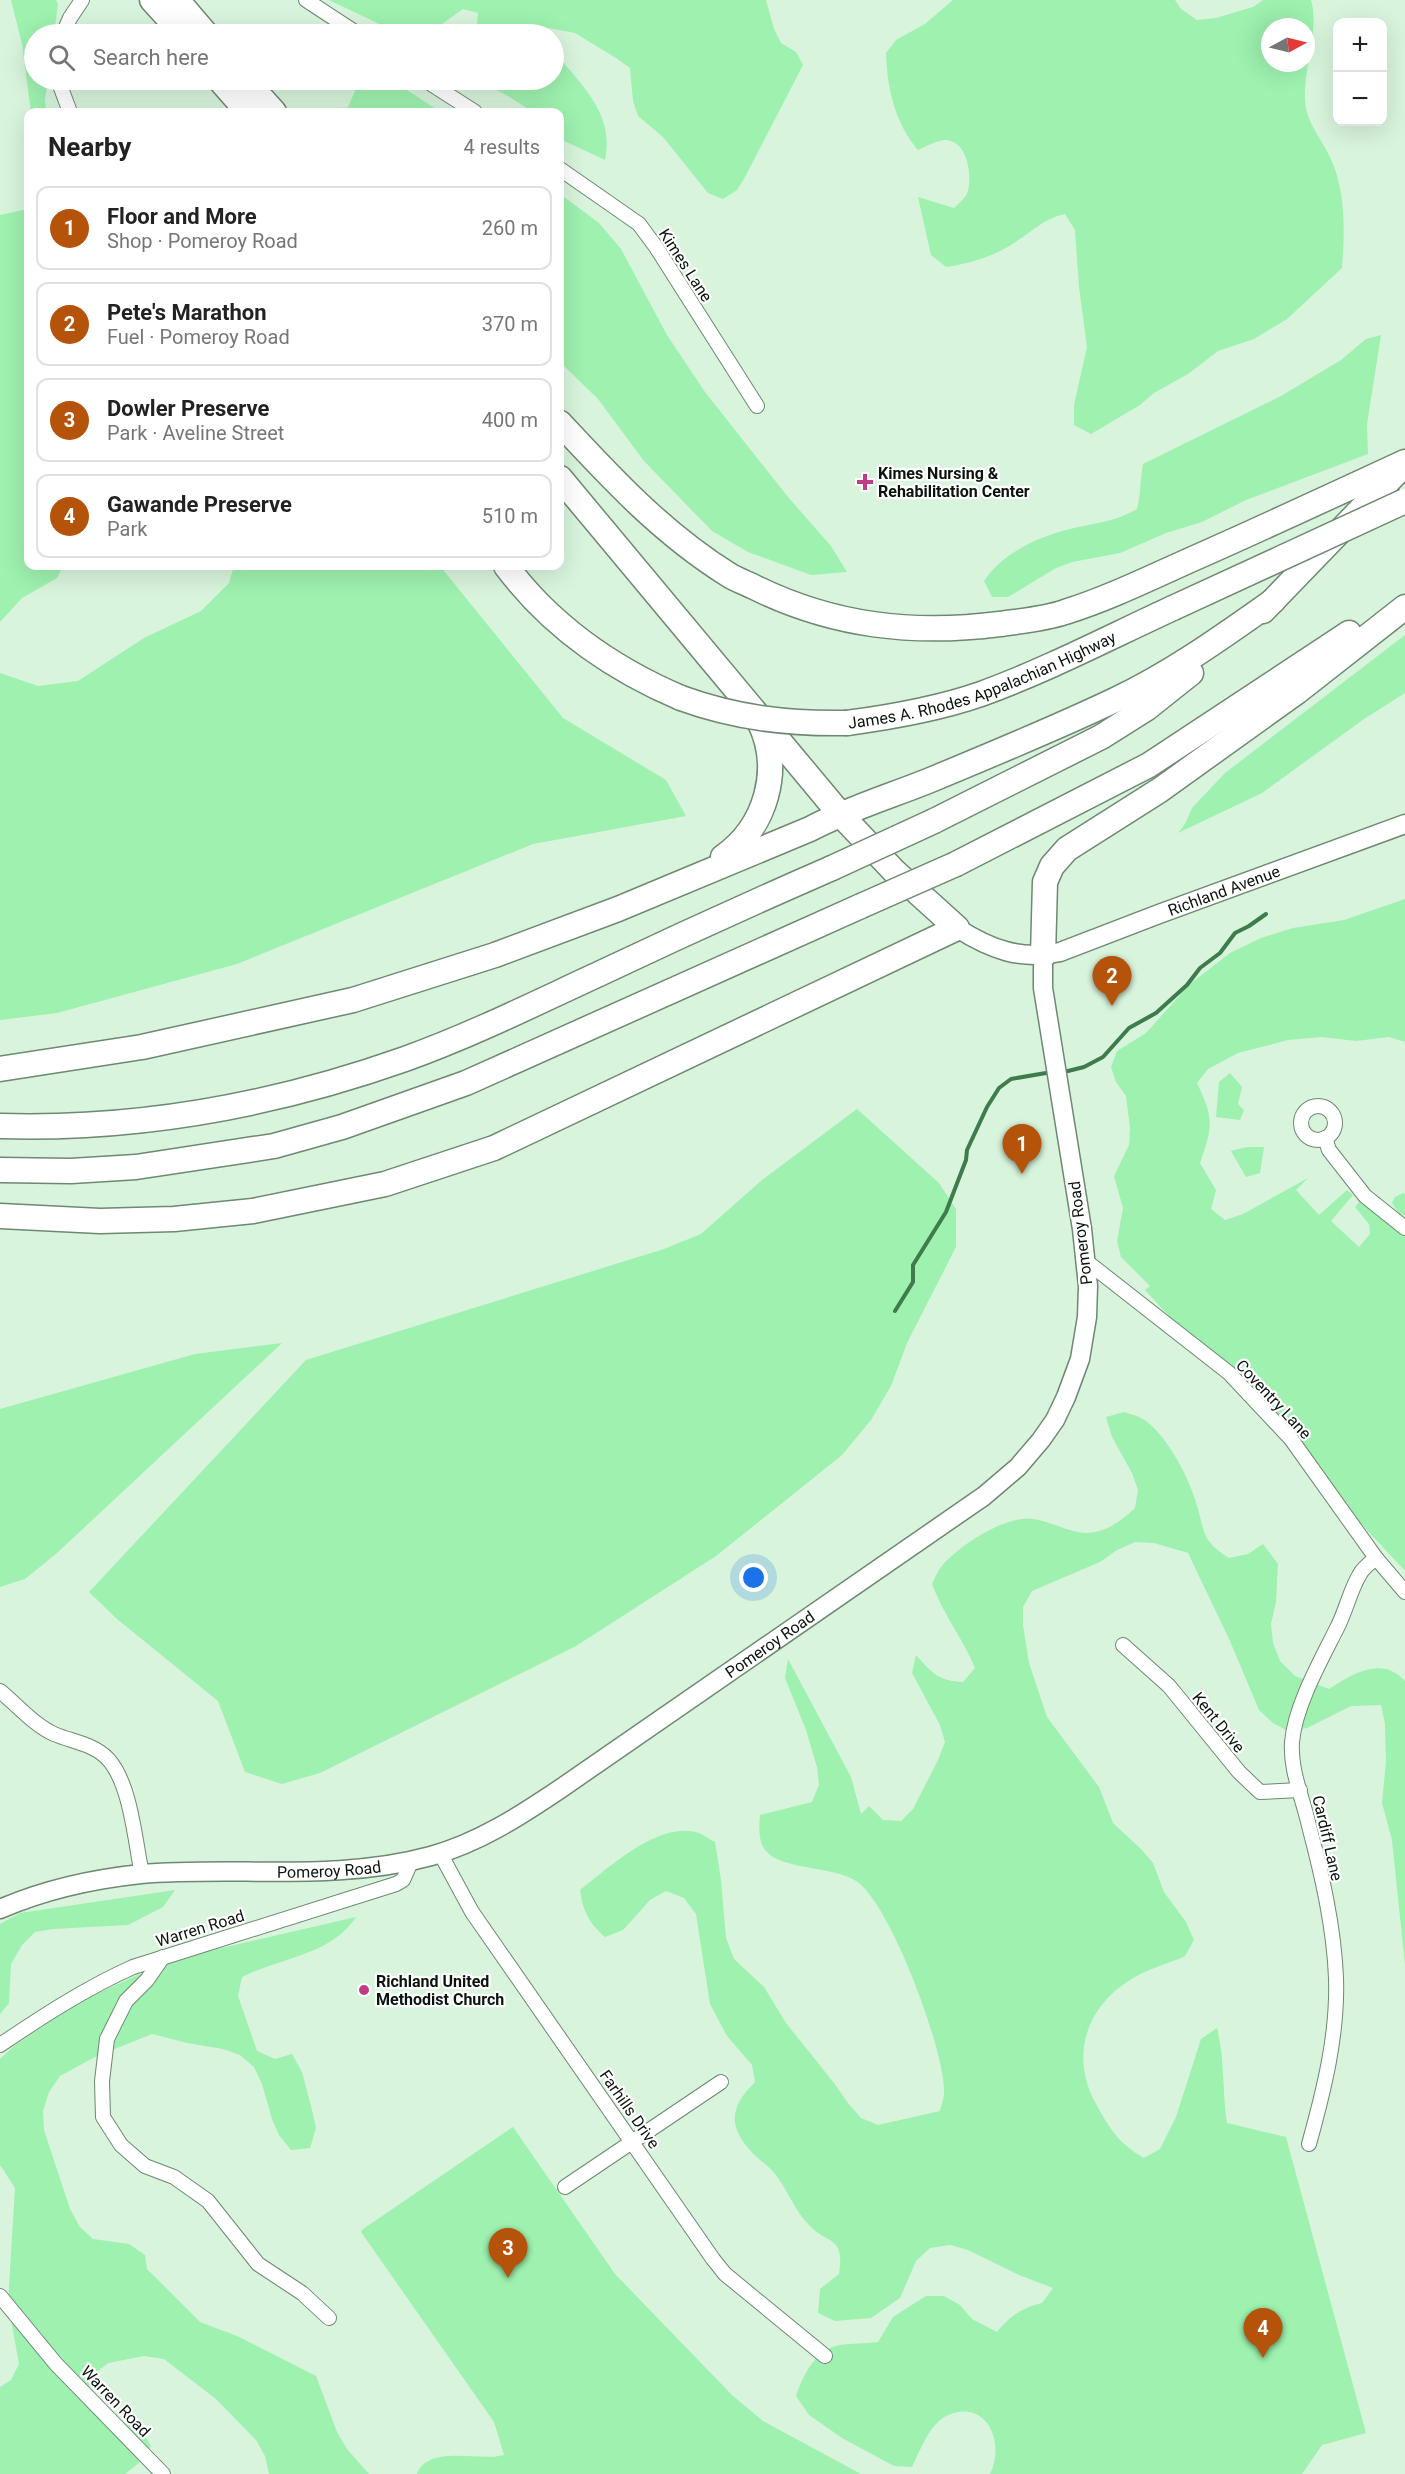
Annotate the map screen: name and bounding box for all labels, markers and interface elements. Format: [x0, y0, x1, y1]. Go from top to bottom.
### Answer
north arrow [1261, 18, 1315, 72]
map controls [1333, 18, 1387, 126]
button: + [1333, 18, 1387, 72]
search box [24, 24, 564, 90]
icon: search [45, 41, 78, 74]
text: Search here [93, 45, 209, 70]
button: − [1333, 72, 1387, 126]
text: Nearby [48, 132, 131, 162]
text: 4 results [464, 135, 540, 159]
text: Floor and More [107, 204, 257, 229]
text: 1 [64, 216, 75, 240]
text: 260 m [482, 216, 538, 240]
street label: Kimes Lane [655, 225, 716, 305]
text: Shop · Pomeroy Road [107, 229, 298, 253]
text: Pete's Marathon [107, 300, 267, 325]
text: 2 [64, 312, 75, 336]
text: 370 m [482, 312, 538, 336]
text: Fuel · Pomeroy Road [107, 325, 290, 349]
text: Dowler Preserve [107, 396, 269, 421]
text: 3 [64, 408, 75, 432]
text: 400 m [482, 408, 538, 432]
text: Park · Aveline Street [107, 421, 284, 445]
place label: Kimes Nursing & Rehabilitation Center [878, 464, 1030, 501]
marker: Kimes Nursing & Rehabilitation Center [856, 473, 874, 491]
text: Gawande Preserve [107, 492, 292, 517]
text: 4 [64, 504, 75, 528]
text: 510 m [482, 504, 538, 528]
text: Park [107, 517, 147, 541]
street label: James A. Rhodes Appalachian Highway [847, 627, 1119, 733]
street label: Richland Avenue [1165, 862, 1283, 920]
pin: 2 [1092, 956, 1132, 1006]
pin: 1 [1002, 1124, 1042, 1174]
street label: Pomeroy Road [1065, 1180, 1096, 1286]
street label: Coventry Lane [1232, 1356, 1315, 1443]
your location [739, 1563, 768, 1592]
street label: Pomeroy Road [722, 1607, 818, 1682]
street label: Kent Drive [1188, 1688, 1249, 1756]
street label: Cardiff Lane [1308, 1794, 1347, 1883]
street label: Pomeroy Road [277, 1857, 382, 1882]
street label: Warren Road [154, 1906, 247, 1951]
place label: Richland United Methodist Church [376, 1972, 504, 2009]
marker: Richland United Methodist Church [357, 1983, 371, 1997]
street label: Farhills Drive [596, 2066, 664, 2152]
pin: 3 [488, 2228, 528, 2278]
pin: 4 [1244, 2308, 1282, 2358]
street label: Warren Road [77, 2362, 154, 2441]

